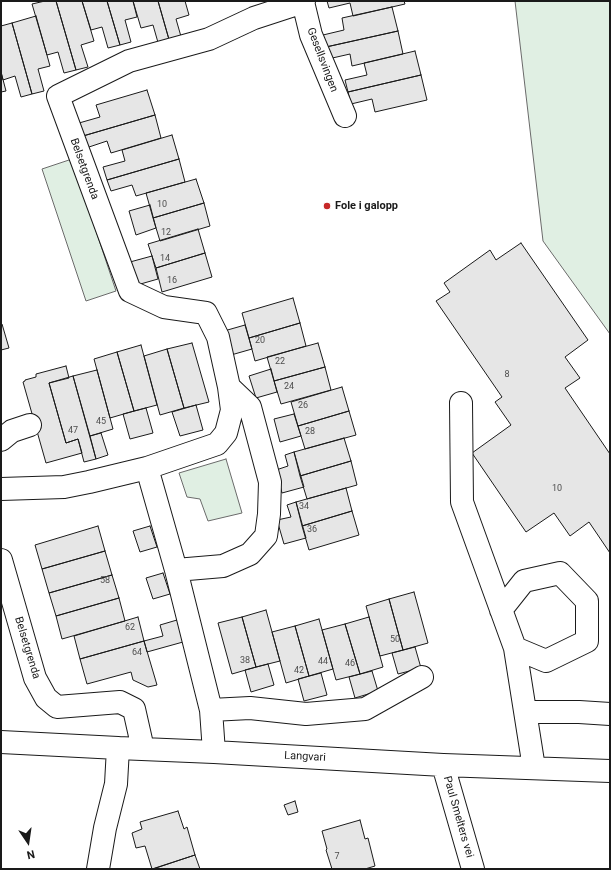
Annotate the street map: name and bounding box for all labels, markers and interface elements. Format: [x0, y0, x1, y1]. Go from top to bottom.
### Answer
street label: Gesellsvingen [304, 26, 340, 94]
street label: Belsetgrenda [67, 136, 101, 202]
place label: Fole i galopp [335, 199, 398, 213]
house number: 10 [157, 200, 167, 210]
marker: Fole i galopp [322, 201, 332, 211]
house number: 12 [161, 228, 171, 238]
house number: 14 [160, 254, 170, 264]
house number: 16 [167, 276, 177, 286]
house number: 20 [255, 336, 265, 346]
house number: 22 [275, 357, 285, 367]
house number: 8 [504, 370, 510, 380]
house number: 24 [284, 382, 294, 392]
house number: 26 [298, 401, 308, 411]
house number: 45 [96, 417, 106, 427]
house number: 47 [68, 426, 78, 436]
house number: 28 [305, 427, 315, 437]
house number: 10 [552, 484, 562, 494]
house number: 34 [299, 502, 309, 512]
house number: 36 [307, 525, 317, 535]
house number: 58 [100, 576, 110, 586]
street label: Belsetgrenda [11, 615, 43, 681]
house number: 62 [125, 623, 135, 633]
house number: 50 [390, 635, 400, 645]
house number: 64 [132, 648, 142, 658]
house number: 38 [240, 656, 250, 666]
house number: 44 [318, 657, 328, 667]
house number: 46 [345, 659, 355, 669]
house number: 42 [294, 666, 304, 676]
street label: Langvari [284, 749, 326, 765]
street label: Paul Smelters vei [440, 775, 476, 859]
north arrow [8, 822, 48, 862]
text: N [26, 847, 36, 861]
house number: 7 [334, 852, 340, 862]

